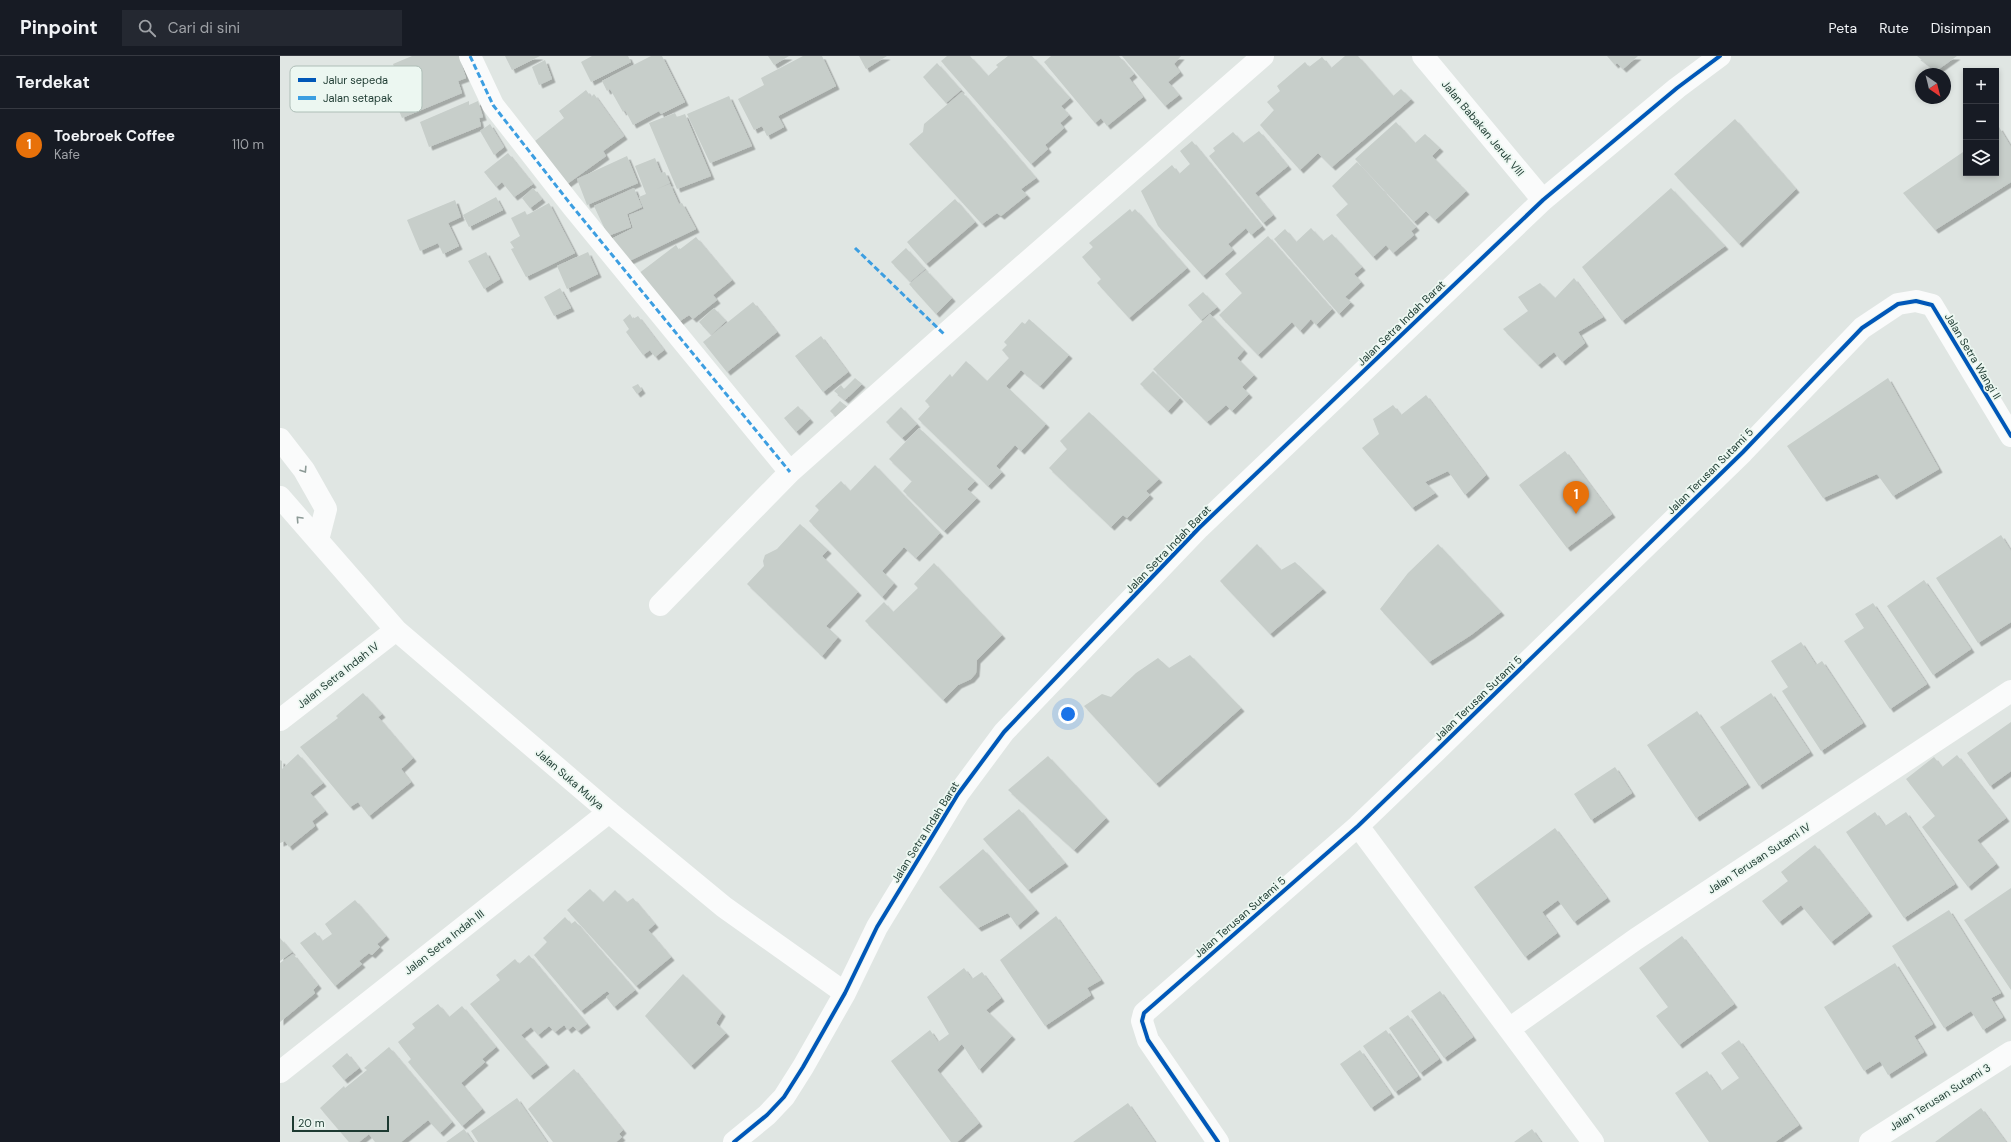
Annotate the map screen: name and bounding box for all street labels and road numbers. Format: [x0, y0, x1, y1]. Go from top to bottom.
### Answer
street label: Jalan Babakan Jeruk VIII [1439, 77, 1527, 179]
street label: Jalan Setra Indah Barat [1354, 277, 1448, 369]
street label: Jalan Setra Wangi II [1942, 310, 2004, 402]
street label: Jalan Terusan Sutami 5 [1664, 425, 1756, 517]
street label: Jalan Setra Indah Barat [1122, 502, 1214, 596]
street label: Jalan Setra Indah IV [294, 638, 382, 711]
street label: Jalan Terusan Sutami 5 [1431, 652, 1525, 744]
street label: Jalan Suka Mulya [533, 745, 607, 813]
street label: Jalan Setra Indah Barat [888, 779, 962, 885]
street label: Jalan Terusan Sutami IV [1705, 819, 1814, 897]
street label: Jalan Terusan Sutami 5 [1191, 873, 1289, 961]
street label: Jalan Setra Indah III [401, 906, 487, 978]
street label: Jalan Terusan Sutami 3 [1887, 1060, 1993, 1134]

